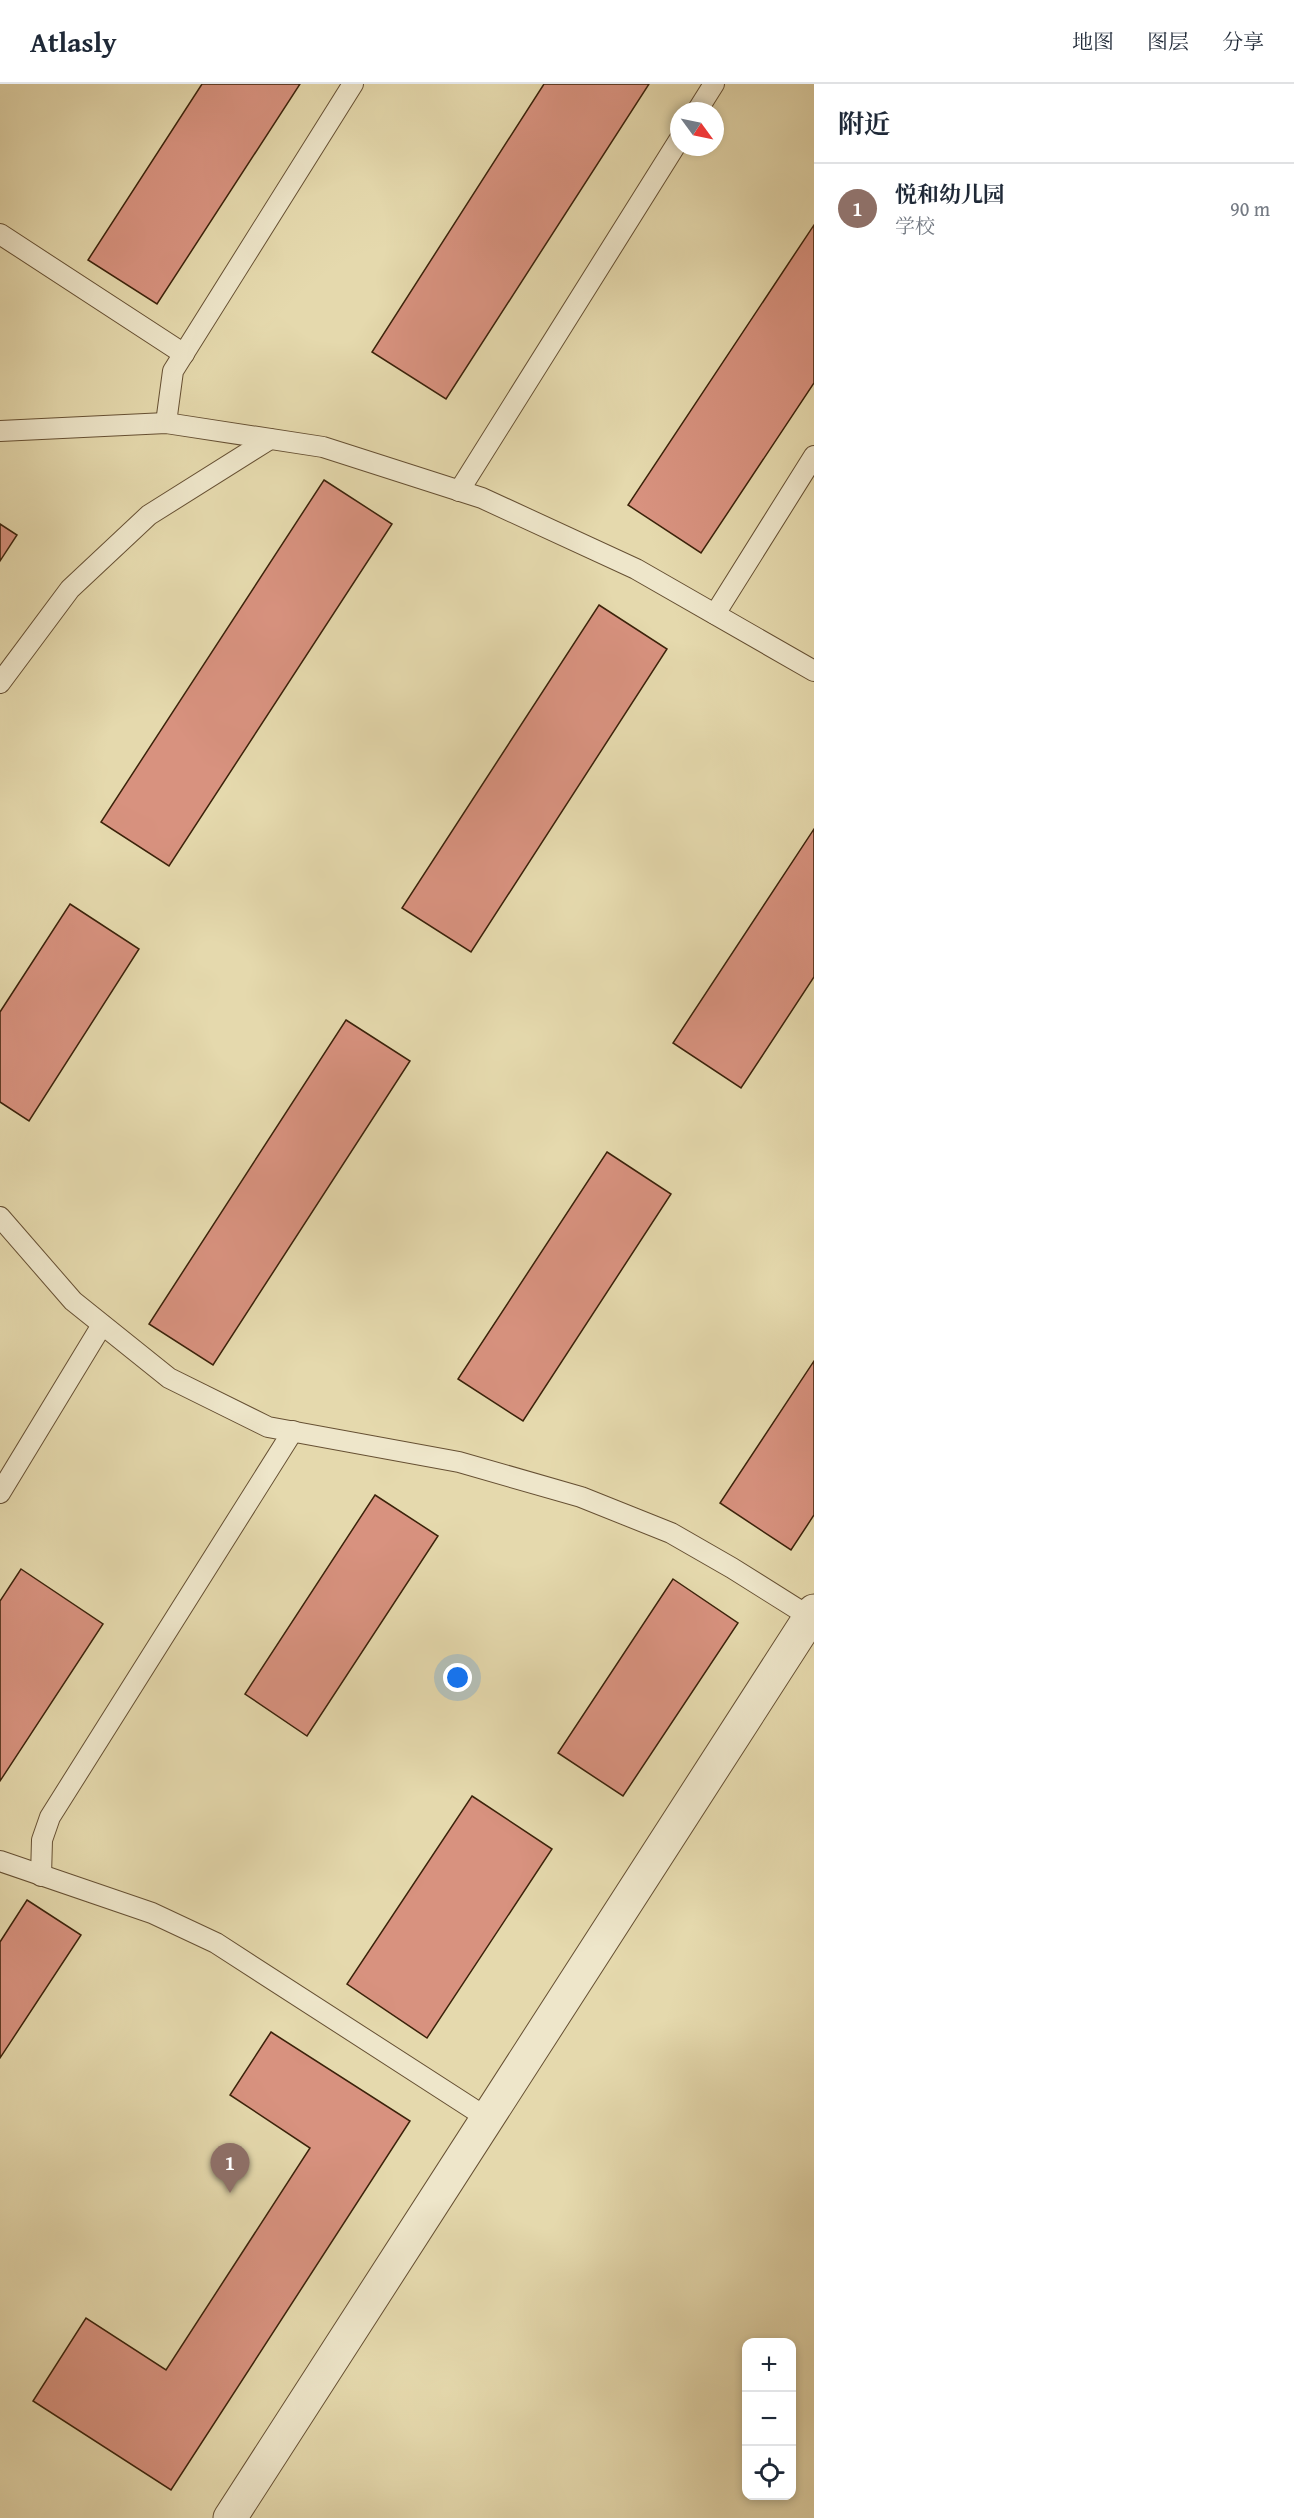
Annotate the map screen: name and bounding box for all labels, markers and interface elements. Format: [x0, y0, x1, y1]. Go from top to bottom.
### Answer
text: Atlasly [30, 21, 117, 62]
text: 地图 [1072, 26, 1114, 57]
text: 图层 [1147, 26, 1189, 57]
text: 分享 [1222, 26, 1264, 57]
north arrow [670, 102, 724, 156]
text: 附近 [838, 104, 890, 143]
text: 悦和幼儿园 [895, 178, 1005, 210]
text: 1 [852, 194, 863, 223]
text: 90 m [1230, 194, 1270, 223]
text: 学校 [895, 211, 935, 240]
your location [443, 1663, 472, 1692]
pin: 1 [210, 2144, 250, 2193]
map controls [742, 2338, 796, 2500]
button: + [742, 2338, 796, 2392]
button: − [742, 2392, 796, 2446]
button: locate [742, 2446, 796, 2500]

